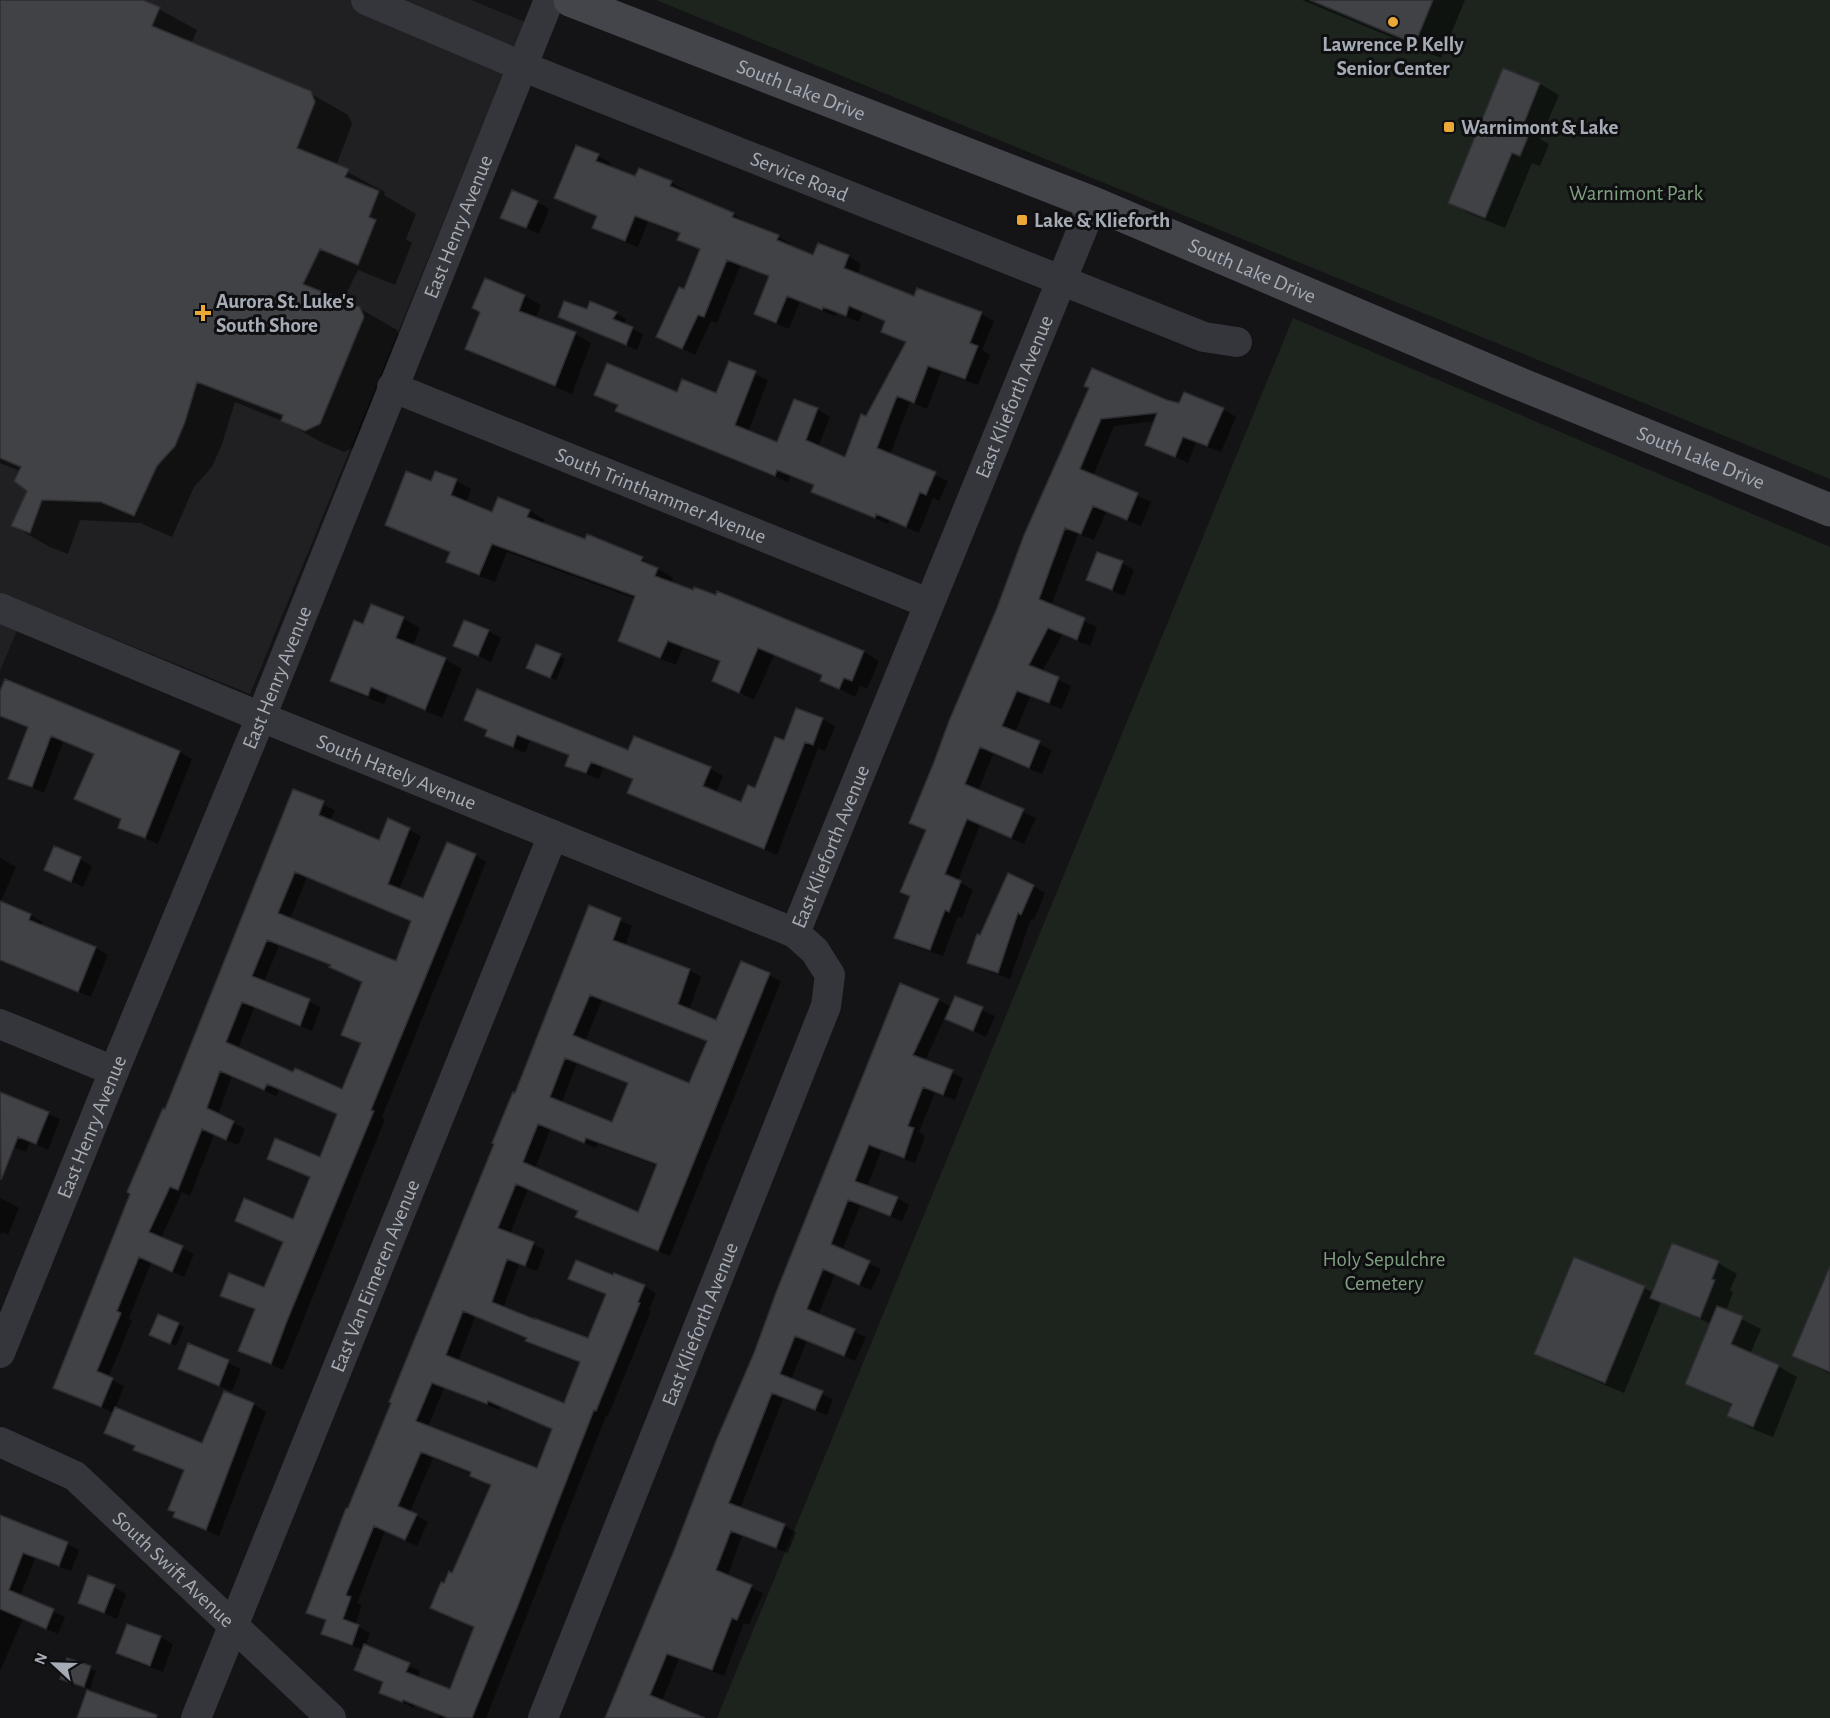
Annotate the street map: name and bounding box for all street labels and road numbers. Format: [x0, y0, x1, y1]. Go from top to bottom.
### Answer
street label: South Lake Drive [734, 55, 868, 124]
street label: Service Road [748, 148, 851, 205]
street label: East Henry Avenue [420, 152, 496, 301]
street label: South Lake Drive [1185, 234, 1319, 307]
street label: East Klieforth Avenue [971, 312, 1057, 481]
street label: South Lake Drive [1634, 422, 1768, 493]
street label: South Trinthammer Avenue [553, 444, 769, 547]
street label: East Henry Avenue [238, 603, 315, 752]
street label: South Hately Avenue [314, 730, 479, 813]
street label: East Klieforth Avenue [788, 762, 873, 931]
street label: East Henry Avenue [53, 1052, 130, 1201]
street label: East Van Eimeren Avenue [327, 1177, 423, 1375]
street label: East Klieforth Avenue [658, 1239, 742, 1409]
street label: South Swift Avenue [109, 1507, 238, 1631]

